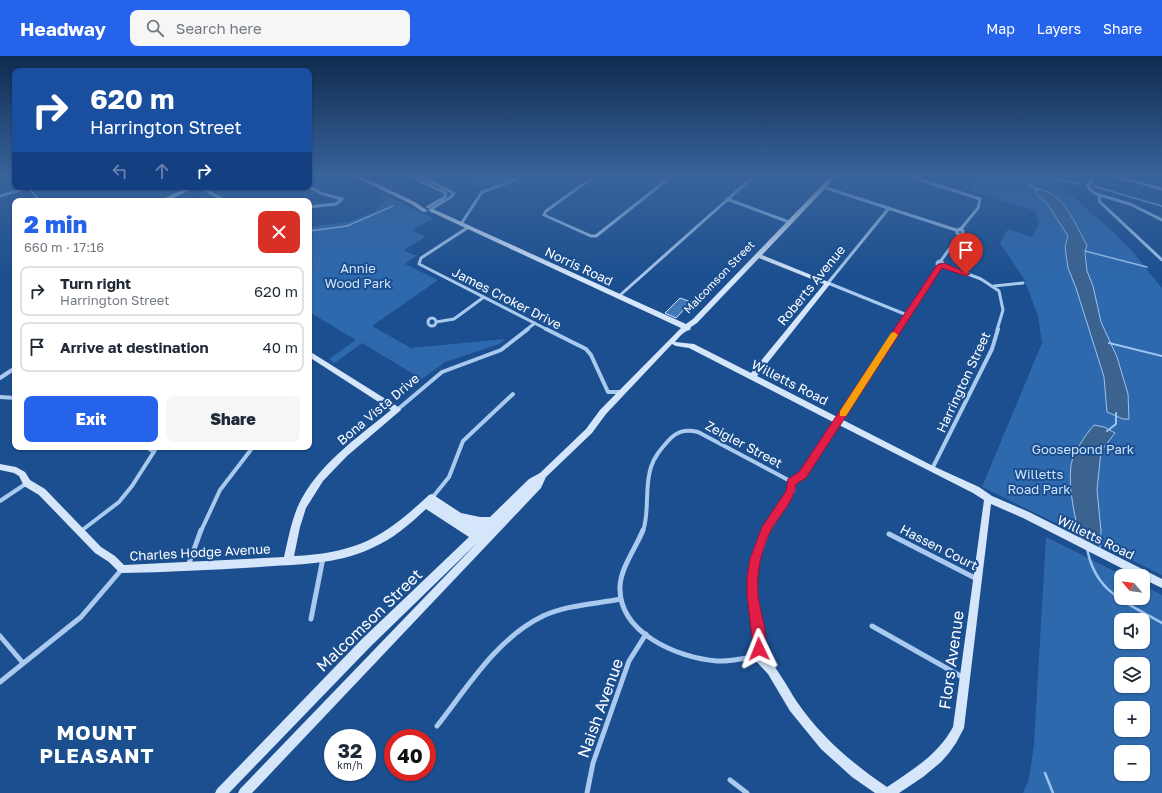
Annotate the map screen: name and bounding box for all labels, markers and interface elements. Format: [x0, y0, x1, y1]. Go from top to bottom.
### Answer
search box [130, 10, 410, 46]
text: Headway [20, 17, 106, 40]
icon: search [144, 17, 166, 39]
text: Search here [176, 19, 262, 37]
text: Map [986, 20, 1015, 37]
text: Layers [1037, 20, 1081, 37]
text: Share [1103, 20, 1142, 37]
text: 620 m [90, 82, 175, 115]
icon: right [24, 84, 76, 136]
text: Harrington Street [90, 116, 242, 138]
icon: left [109, 160, 131, 182]
icon: ahead [151, 160, 173, 182]
icon: right [193, 160, 215, 182]
text: 2 min [24, 209, 87, 238]
button: close [258, 211, 300, 253]
pin [949, 233, 983, 274]
street label: Malcomson Street [681, 238, 757, 316]
text: 660 m · 17:16 [24, 239, 104, 255]
icon: arrive [955, 239, 977, 261]
street label: Roberts Avenue [774, 242, 848, 328]
street label: Norris Road [542, 243, 616, 289]
park label: Annie Wood Park [325, 260, 392, 291]
street label: James Croker Drive [450, 264, 564, 332]
text: Turn right [60, 274, 131, 292]
icon: right [26, 280, 48, 302]
text: 620 m [254, 282, 298, 300]
text: Harrington Street [60, 292, 170, 308]
street label: Harrington Street [933, 329, 993, 435]
icon: arrive [26, 336, 48, 358]
text: Arrive at destination [60, 338, 209, 356]
text: 40 m [263, 338, 298, 356]
street label: Willetts Road [749, 356, 831, 408]
street label: Bona Vista Drive [334, 370, 422, 448]
button: Exit [24, 396, 158, 442]
button: Share [166, 396, 300, 442]
street label: Zeigler Street [703, 417, 785, 471]
park label: Goosepond Park [1032, 441, 1135, 457]
park label: Willetts Road Park [1007, 466, 1071, 497]
street label: Willetts Road [1055, 511, 1137, 563]
street label: Hassen Court [898, 521, 980, 573]
street label: Charles Hodge Avenue [129, 540, 271, 564]
street label: Malcomson Street [312, 564, 426, 676]
north arrow [1114, 569, 1150, 605]
map controls [1114, 569, 1150, 781]
street label: Flors Avenue [934, 609, 968, 711]
button: sound [1114, 613, 1150, 649]
position arrow [738, 628, 780, 670]
street label: Naish Avenue [573, 656, 627, 760]
button: layers [1114, 657, 1150, 693]
button: + [1114, 701, 1150, 737]
district label: MOUNT PLEASANT [39, 720, 155, 767]
speed limit sign: 40 [384, 729, 436, 781]
text: 32 [338, 738, 362, 762]
button: − [1114, 745, 1150, 781]
text: km/h [337, 759, 363, 771]

